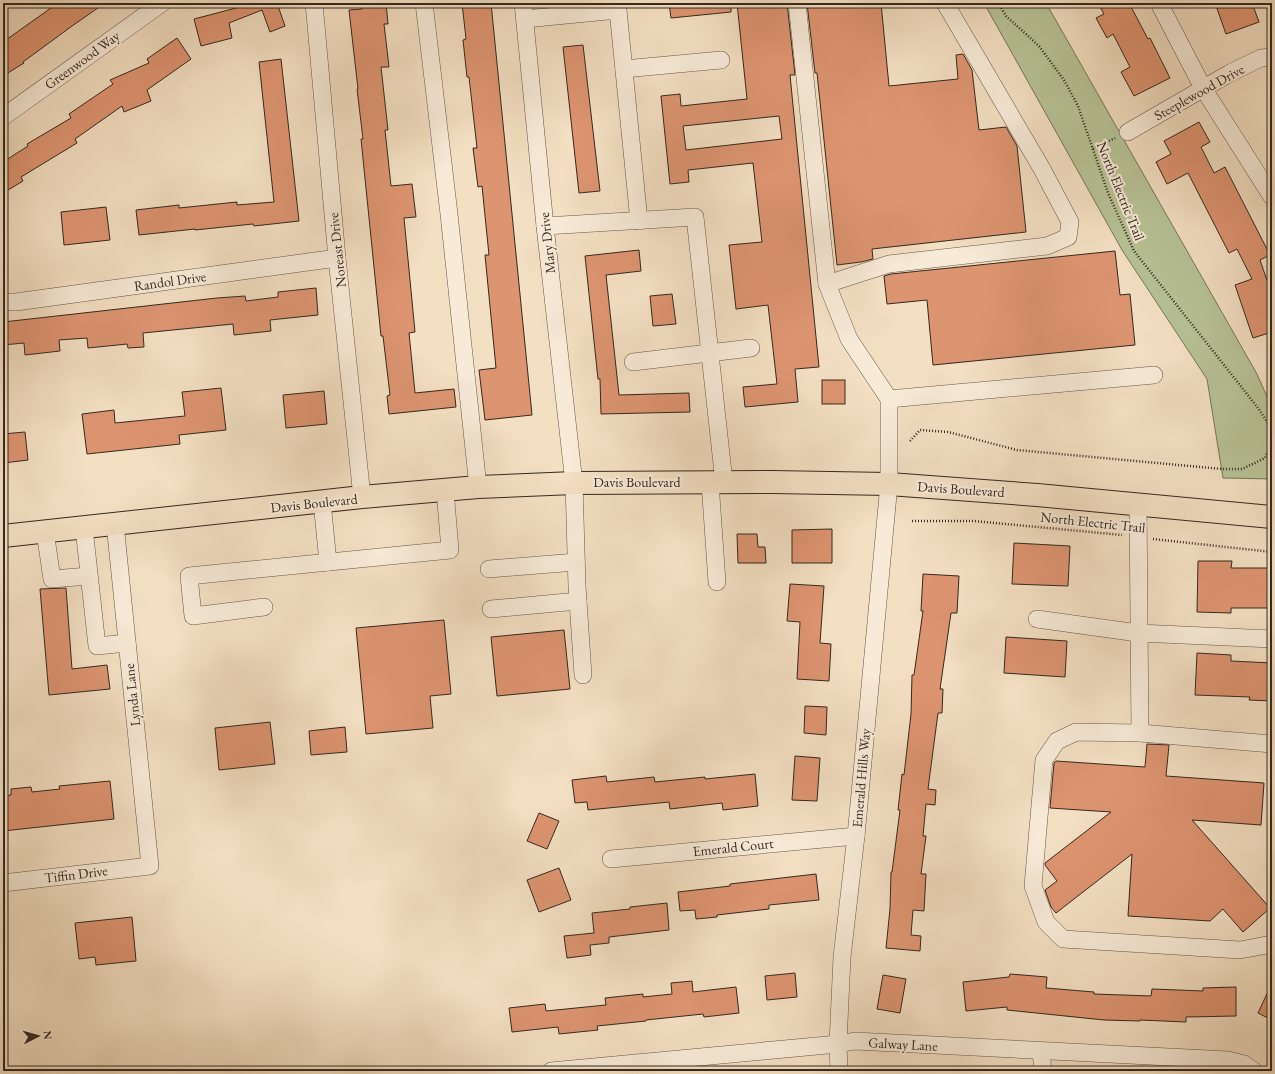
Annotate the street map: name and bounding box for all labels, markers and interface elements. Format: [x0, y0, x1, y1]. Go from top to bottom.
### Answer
street label: Greenwood Way [41, 26, 124, 93]
street label: Steeplewood Drive [1151, 60, 1248, 124]
street label: North Electric Trail [1093, 139, 1149, 244]
street label: Noreast Drive [324, 211, 350, 288]
street label: Mary Drive [535, 211, 559, 274]
street label: Randol Drive [133, 267, 208, 295]
street label: Davis Boulevard [593, 473, 682, 491]
street label: Davis Boulevard [917, 477, 1006, 501]
street label: Davis Boulevard [270, 489, 359, 517]
street label: North Electric Trail [1040, 508, 1147, 537]
street label: Lynda Lane [120, 662, 144, 727]
street label: Emerald Hills Way [848, 727, 874, 828]
street label: Emerald Court [692, 834, 775, 860]
street label: Tiffin Drive [43, 861, 109, 887]
north arrow [18, 1016, 58, 1056]
text: N [41, 1030, 55, 1040]
street label: Galway Lane [868, 1033, 939, 1055]

